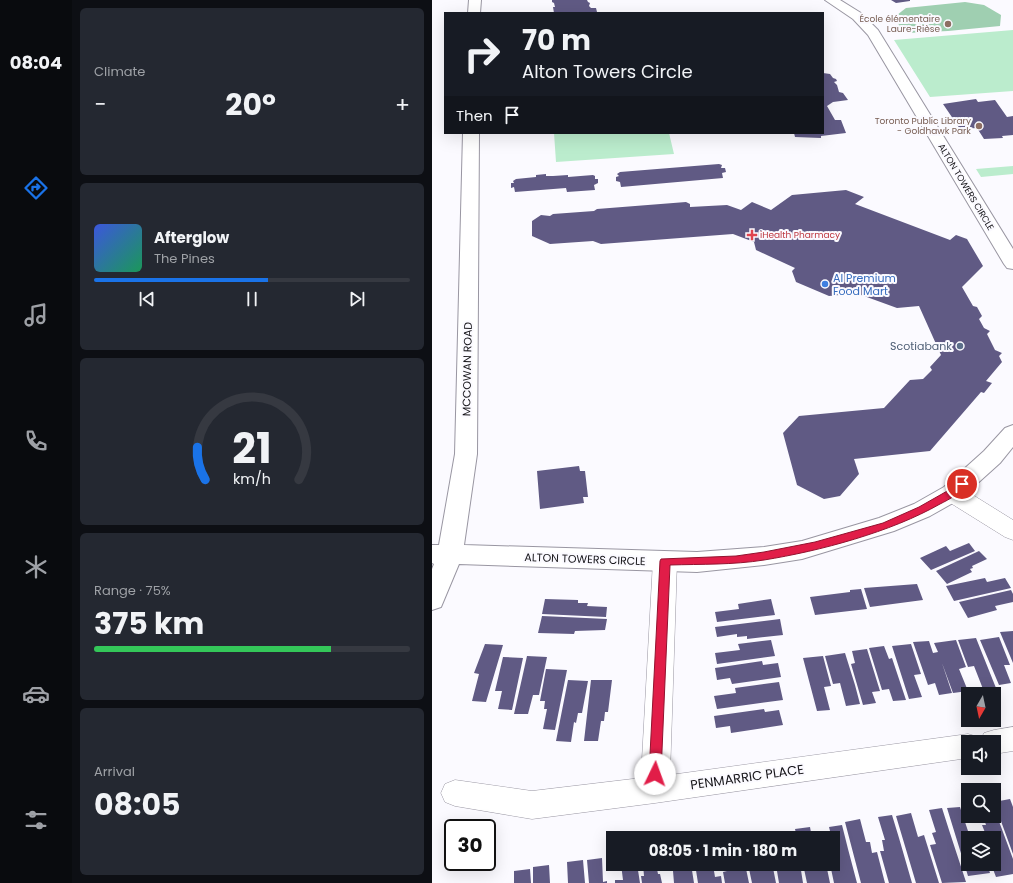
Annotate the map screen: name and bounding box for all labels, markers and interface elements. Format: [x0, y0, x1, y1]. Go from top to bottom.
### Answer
place label: École élémentaire Laure-Rièse [859, 13, 940, 35]
marker: École élémentaire Laure-Rièse [943, 19, 953, 29]
text: 70 m [522, 21, 591, 60]
icon: right [456, 28, 508, 80]
text: 08:04 [10, 50, 62, 75]
text: Alton Towers Circle [522, 59, 693, 84]
text: Climate [94, 62, 145, 81]
text: 20° [225, 83, 276, 126]
text: − [94, 89, 106, 120]
text: + [395, 89, 410, 120]
icon: arrive [501, 104, 523, 126]
text: Then [456, 105, 493, 126]
place label: Toronto Public Library - Goldhawk Park [875, 115, 971, 137]
marker: Toronto Public Library - Goldhawk Park [974, 121, 984, 131]
street label: ALTON TOWERS CIRCLE [935, 141, 997, 233]
icon: directions [22, 174, 50, 202]
text: Afterglow [154, 227, 229, 248]
place label: iHealth Pharmacy [760, 229, 840, 241]
marker: iHealth Pharmacy [747, 230, 757, 240]
text: The Pines [154, 249, 215, 268]
place label: AI Premium Food Mart [833, 270, 896, 299]
marker: AI Premium Food Mart [820, 279, 830, 289]
icon: previous [136, 288, 158, 310]
icon: pause [241, 288, 263, 310]
icon: next [346, 288, 368, 310]
icon: music [22, 301, 50, 329]
street label: MCCOWAN ROAD [458, 321, 476, 416]
place label: Scotiabank [890, 338, 952, 354]
marker: Scotiabank [955, 341, 965, 351]
text: 21 [232, 418, 272, 477]
icon: phone [22, 427, 50, 455]
pin [945, 467, 979, 501]
text: km/h [233, 468, 271, 488]
icon: arrive [951, 473, 973, 495]
street label: ALTON TOWERS CIRCLE [524, 549, 646, 569]
icon: climate [22, 553, 50, 581]
text: Range · 75% [94, 581, 171, 600]
text: 375 km [94, 602, 204, 645]
icon: car [22, 680, 50, 708]
north arrow [961, 687, 1001, 727]
map controls [961, 687, 1001, 871]
button: sound [961, 735, 1001, 775]
position arrow [634, 753, 676, 795]
street label: PENMARRIC PLACE [689, 760, 805, 794]
text: Arrival [94, 762, 135, 781]
text: 08:05 [94, 783, 181, 826]
button: search [961, 783, 1001, 823]
icon: filters [22, 806, 50, 834]
speed limit sign: 30 [444, 819, 496, 871]
button: layers [961, 831, 1001, 871]
text: 08:05 · 1 min · 180 m [649, 840, 797, 861]

